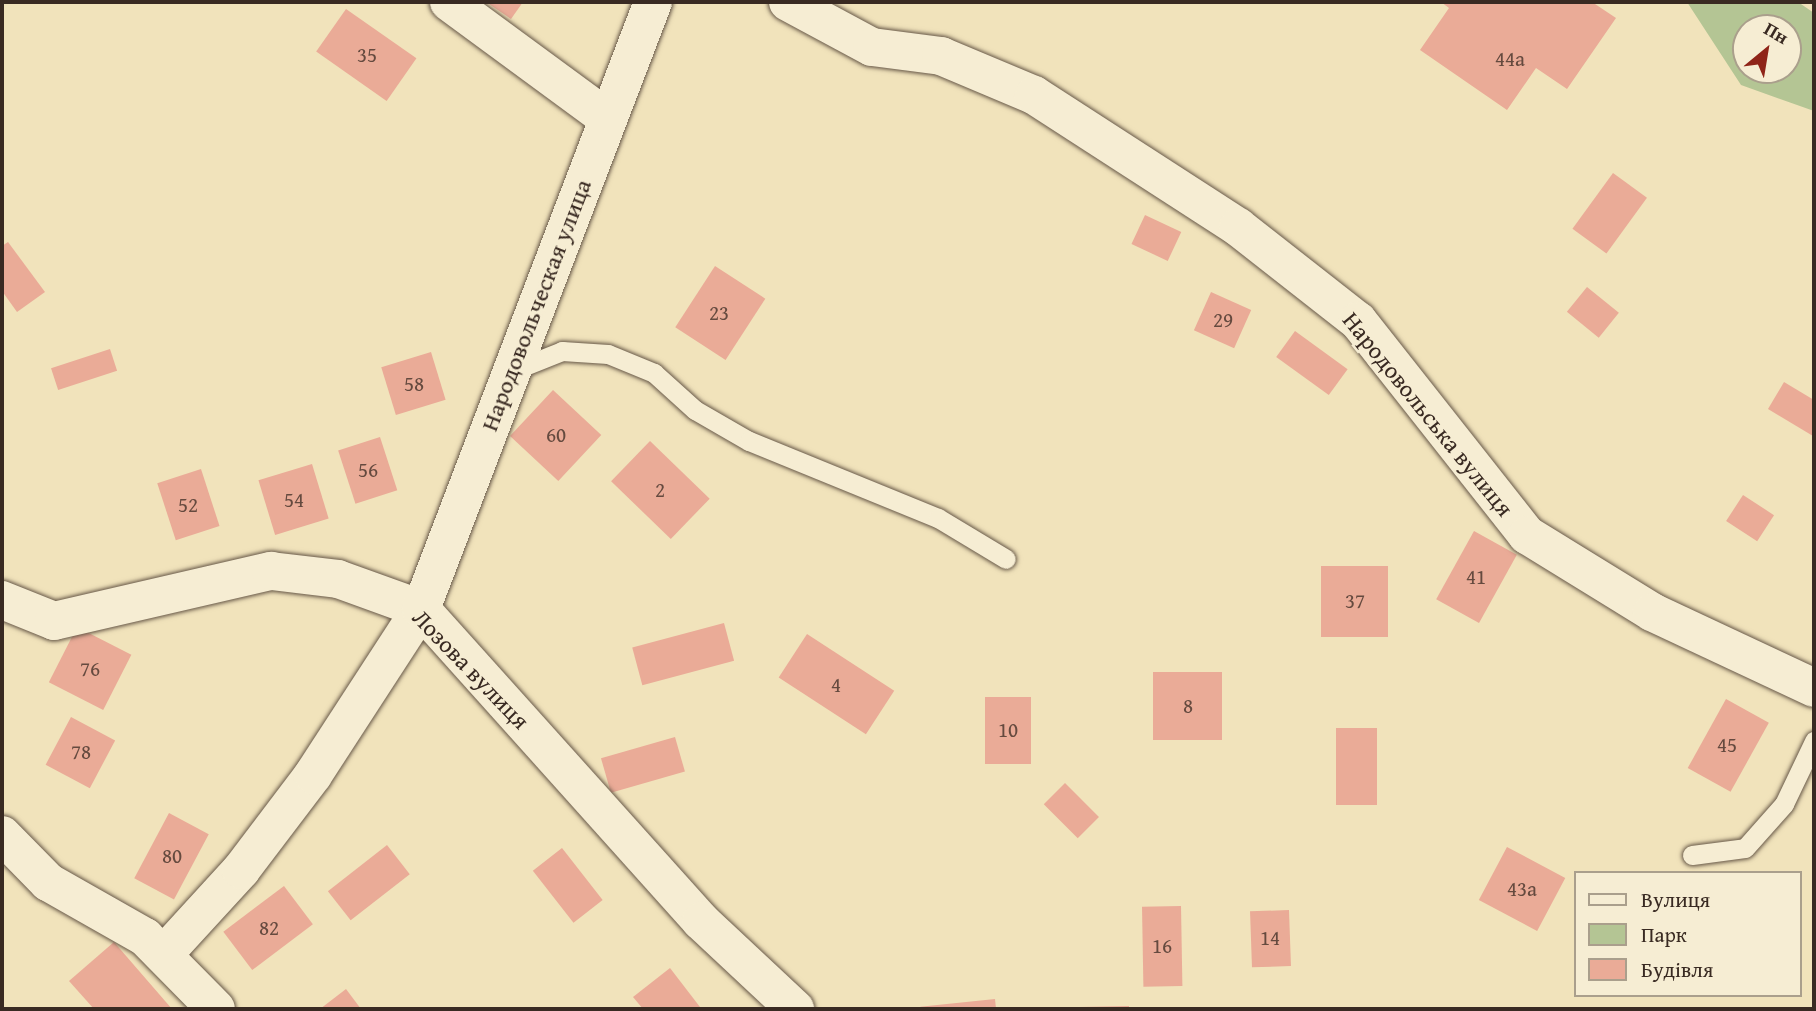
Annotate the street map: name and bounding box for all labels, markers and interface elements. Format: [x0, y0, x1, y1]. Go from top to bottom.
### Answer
north arrow [1732, 14, 1802, 84]
text: Пн [1759, 14, 1794, 51]
house number: 35 [357, 42, 377, 68]
house number: 44а [1495, 46, 1525, 72]
street label: Народовольческая улица [475, 175, 597, 435]
house number: 23 [709, 300, 729, 326]
street label: Народовольська вулиця [1337, 306, 1519, 522]
house number: 29 [1213, 307, 1233, 333]
house number: 58 [404, 371, 424, 397]
house number: 60 [546, 422, 566, 448]
house number: 56 [358, 457, 378, 483]
house number: 2 [655, 477, 665, 503]
house number: 54 [284, 487, 304, 513]
house number: 52 [178, 492, 198, 518]
house number: 41 [1466, 564, 1486, 590]
house number: 37 [1345, 588, 1365, 614]
street label: Лозова вулиця [407, 603, 535, 735]
house number: 76 [80, 656, 100, 682]
house number: 4 [831, 672, 841, 698]
house number: 8 [1183, 693, 1193, 719]
house number: 10 [998, 717, 1018, 743]
house number: 45 [1717, 732, 1737, 758]
house number: 78 [71, 739, 91, 765]
house number: 80 [162, 843, 182, 869]
legend [1574, 871, 1802, 997]
house number: 43а [1507, 876, 1537, 902]
text: Вулиця [1641, 884, 1710, 915]
house number: 82 [259, 915, 279, 941]
text: Парк [1641, 919, 1687, 950]
house number: 14 [1260, 925, 1280, 951]
house number: 16 [1152, 933, 1172, 959]
text: Будівля [1641, 954, 1713, 985]

